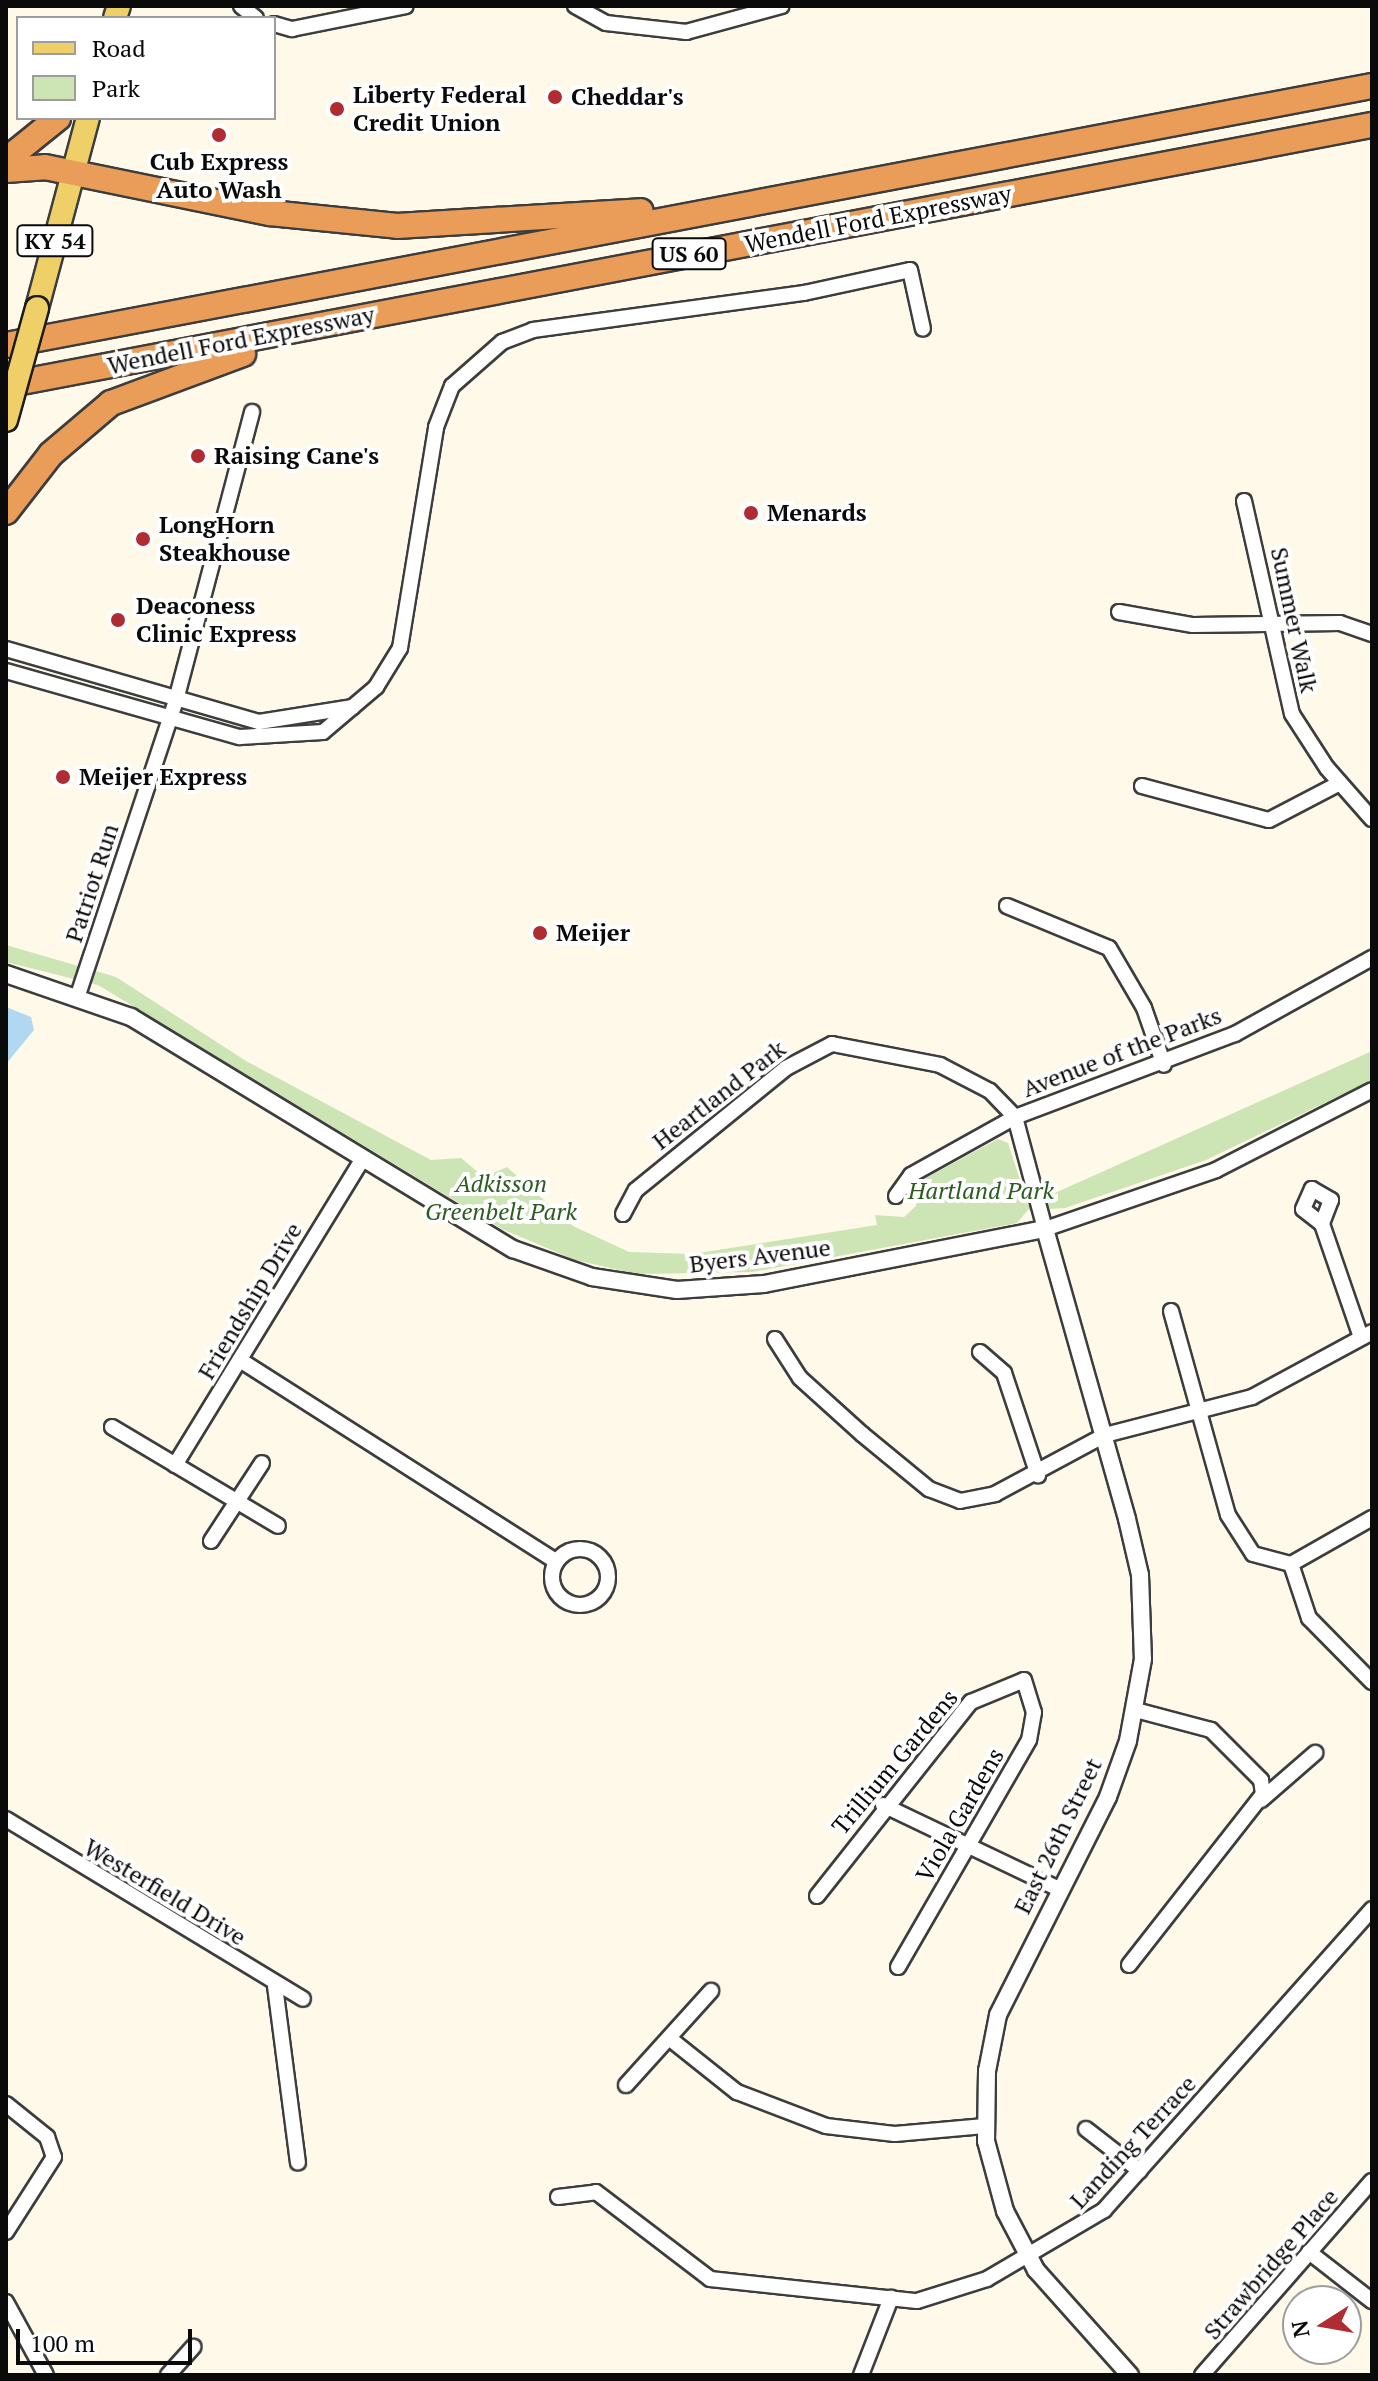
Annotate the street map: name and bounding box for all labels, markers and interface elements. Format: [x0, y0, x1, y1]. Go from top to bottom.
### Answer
legend [16, 16, 276, 120]
text: Road [92, 32, 146, 64]
text: Park [92, 72, 140, 104]
place label: Liberty Federal Credit Union [353, 81, 527, 137]
place label: Cheddar's [571, 83, 684, 111]
marker: Cheddar's [546, 88, 564, 106]
marker: Liberty Federal Credit Union [328, 100, 346, 118]
marker: Cub Express Auto Wash [210, 126, 228, 144]
place label: Cub Express Auto Wash [150, 148, 288, 204]
street label: Wendell Ford Expressway [742, 179, 1014, 259]
road number: KY 54 [15, 223, 95, 259]
road number: US 60 [651, 236, 727, 272]
street label: Wendell Ford Expressway [105, 300, 377, 380]
place label: Raising Cane's [214, 442, 379, 470]
marker: Raising Cane's [189, 447, 207, 465]
place label: Menards [767, 499, 867, 527]
marker: Menards [742, 504, 760, 522]
place label: LongHorn Steakhouse [159, 511, 290, 567]
marker: LongHorn Steakhouse [134, 530, 152, 548]
street label: Summer Walk [1265, 545, 1323, 695]
place label: Deaconess Clinic Express [136, 592, 297, 648]
marker: Deaconess Clinic Express [107, 609, 129, 631]
place label: Meijer Express [79, 763, 247, 791]
marker: Meijer Express [54, 768, 72, 786]
street label: Patriot Run [59, 820, 125, 946]
place label: Meijer [556, 919, 630, 947]
marker: Meijer [531, 924, 549, 942]
street label: Avenue of the Parks [1018, 1001, 1226, 1103]
street label: Heartland Park [647, 1034, 791, 1156]
park label: Adkisson Greenbelt Park [425, 1170, 577, 1226]
park label: Hartland Park [908, 1177, 1054, 1205]
street label: Friendship Drive [192, 1218, 308, 1384]
street label: Byers Avenue [688, 1233, 832, 1279]
street label: Trillium Gardens [826, 1684, 964, 1840]
street label: Viola Gardens [910, 1743, 1010, 1887]
street label: East 26th Street [1008, 1753, 1108, 1919]
street label: Westerfield Drive [79, 1832, 251, 1952]
street label: Landing Terrace [1064, 2069, 1202, 2215]
street label: Strawbridge Place [1198, 2183, 1344, 2345]
north arrow [1282, 2285, 1362, 2365]
scale bar [20, 2313, 196, 2363]
text: N [1284, 2318, 1316, 2340]
text: 100 m [30, 2327, 95, 2359]

